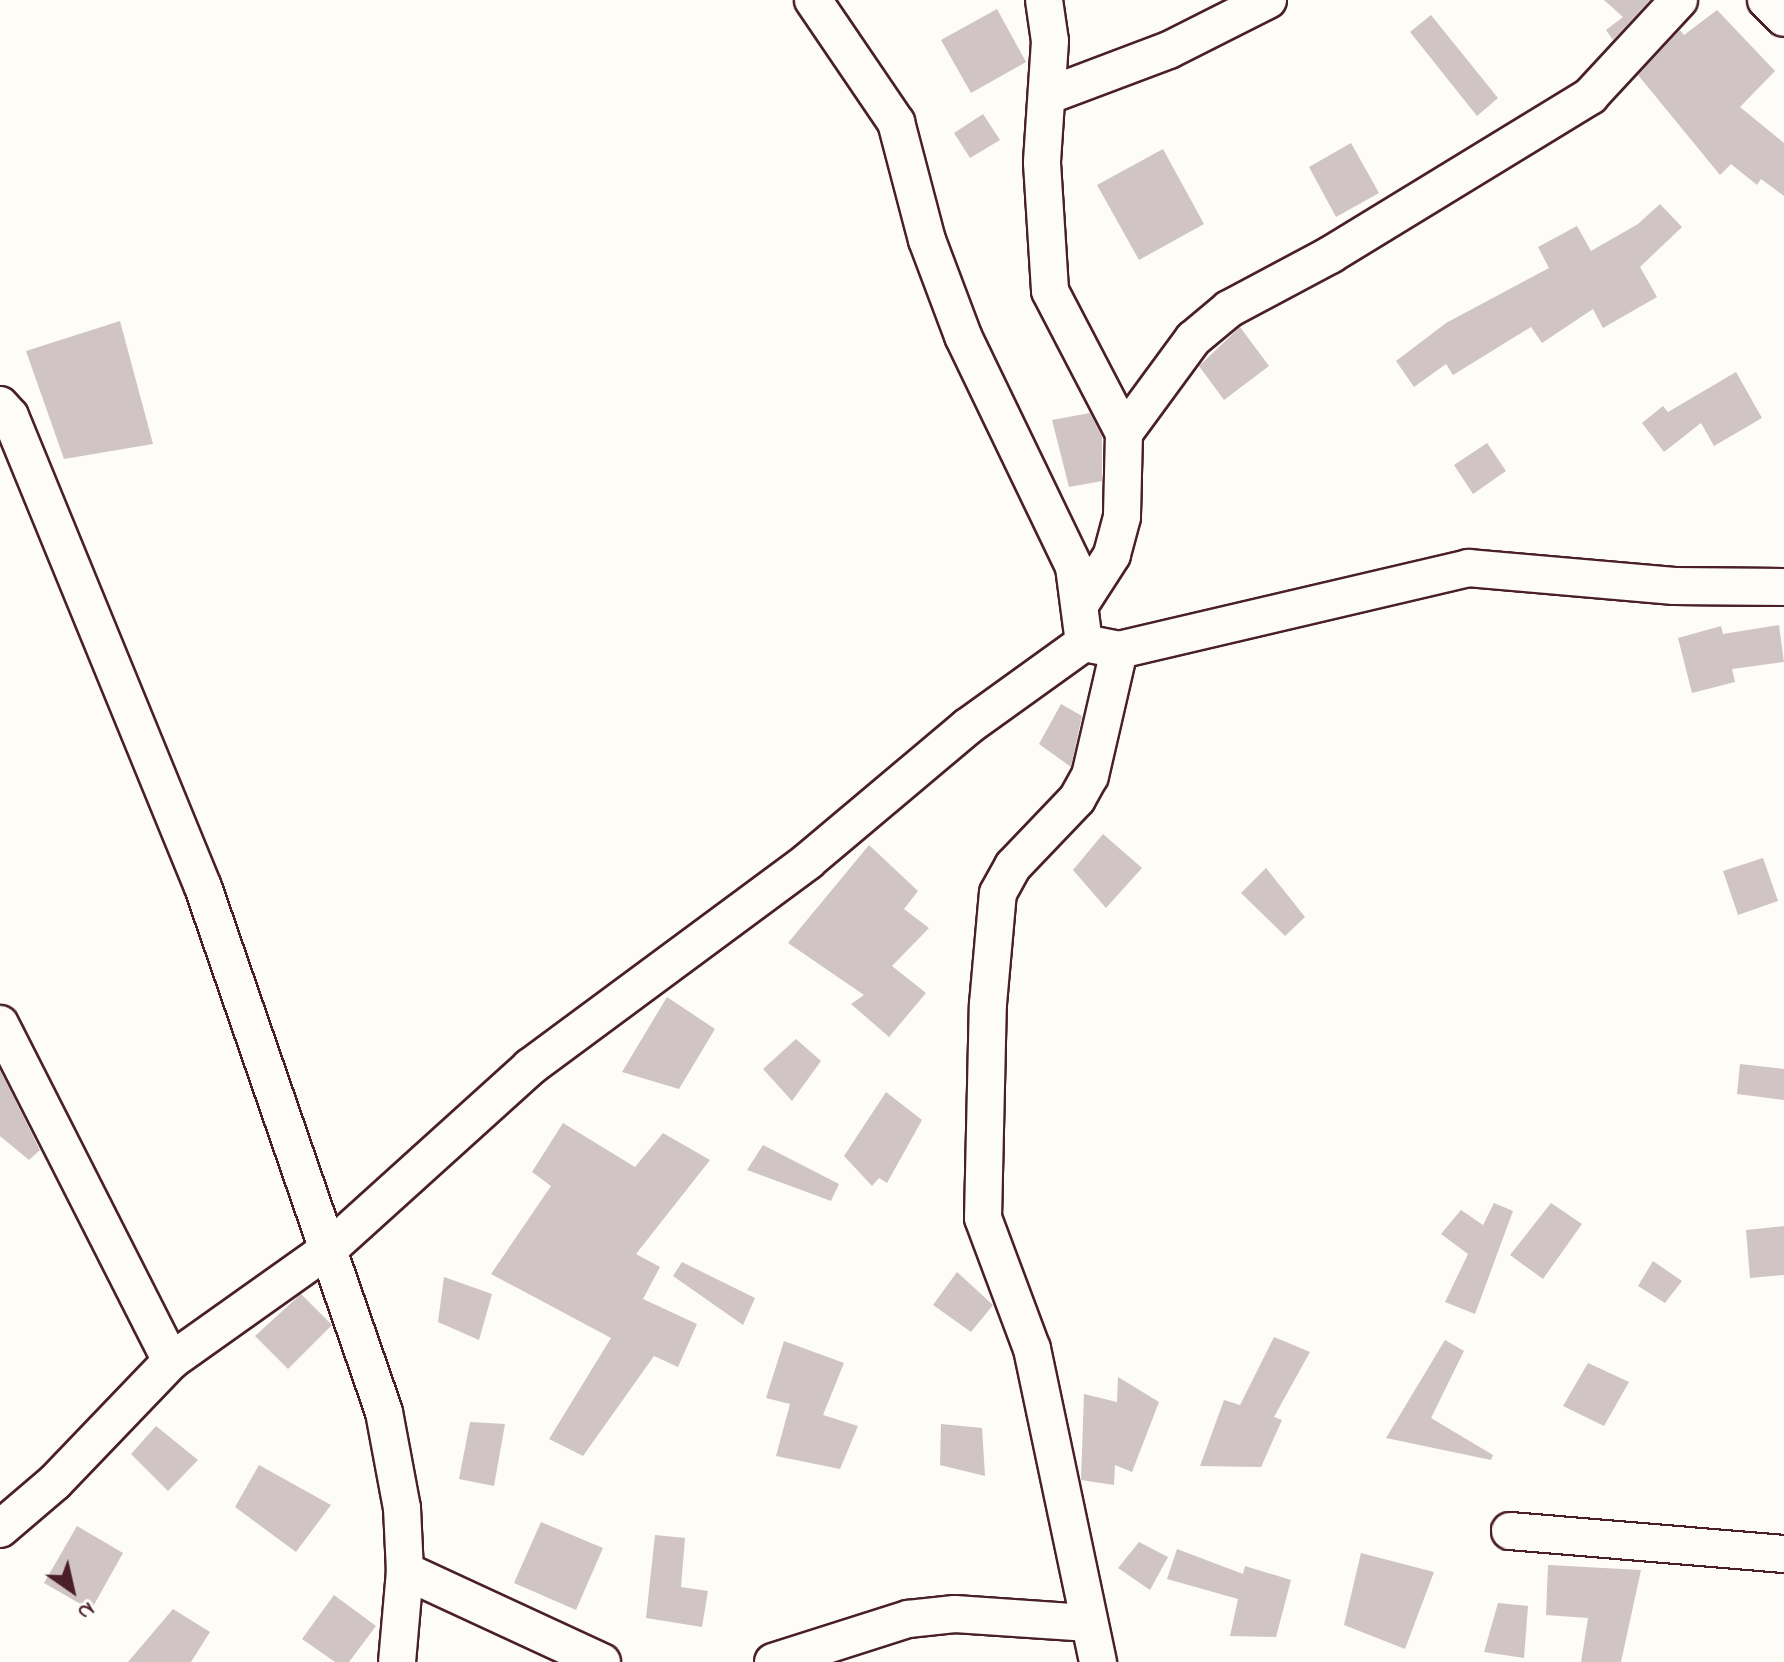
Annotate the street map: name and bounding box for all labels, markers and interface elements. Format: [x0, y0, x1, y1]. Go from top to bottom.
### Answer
north arrow [32, 1550, 112, 1630]
text: N [70, 1592, 101, 1627]

